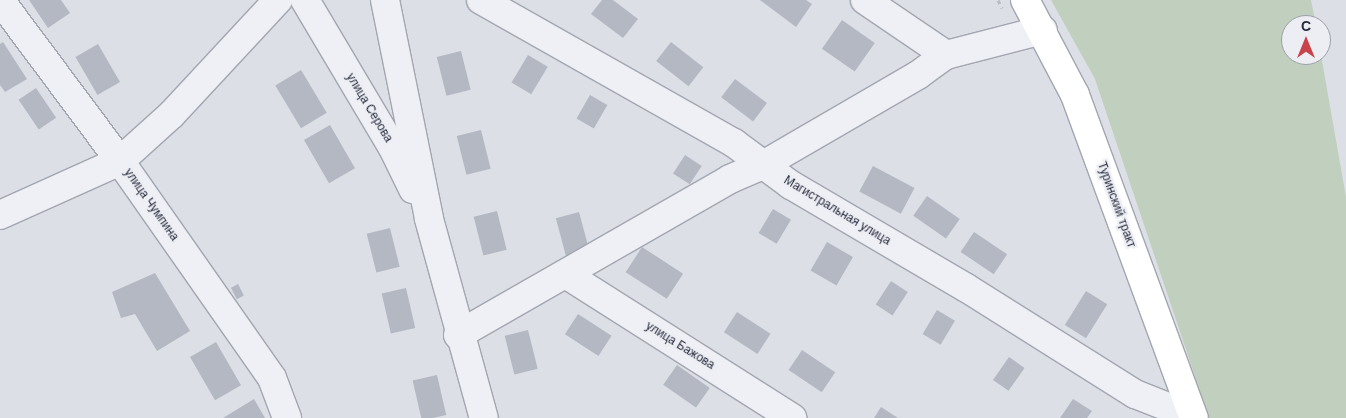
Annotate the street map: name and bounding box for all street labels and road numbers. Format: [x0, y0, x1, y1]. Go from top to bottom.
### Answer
street label: улица Серова [343, 71, 395, 145]
street label: Туринский тракт [1094, 160, 1138, 250]
street label: улица Чумпина [121, 166, 181, 244]
street label: Магистральная улица [781, 173, 893, 249]
street label: улица Бажова [643, 319, 717, 373]

